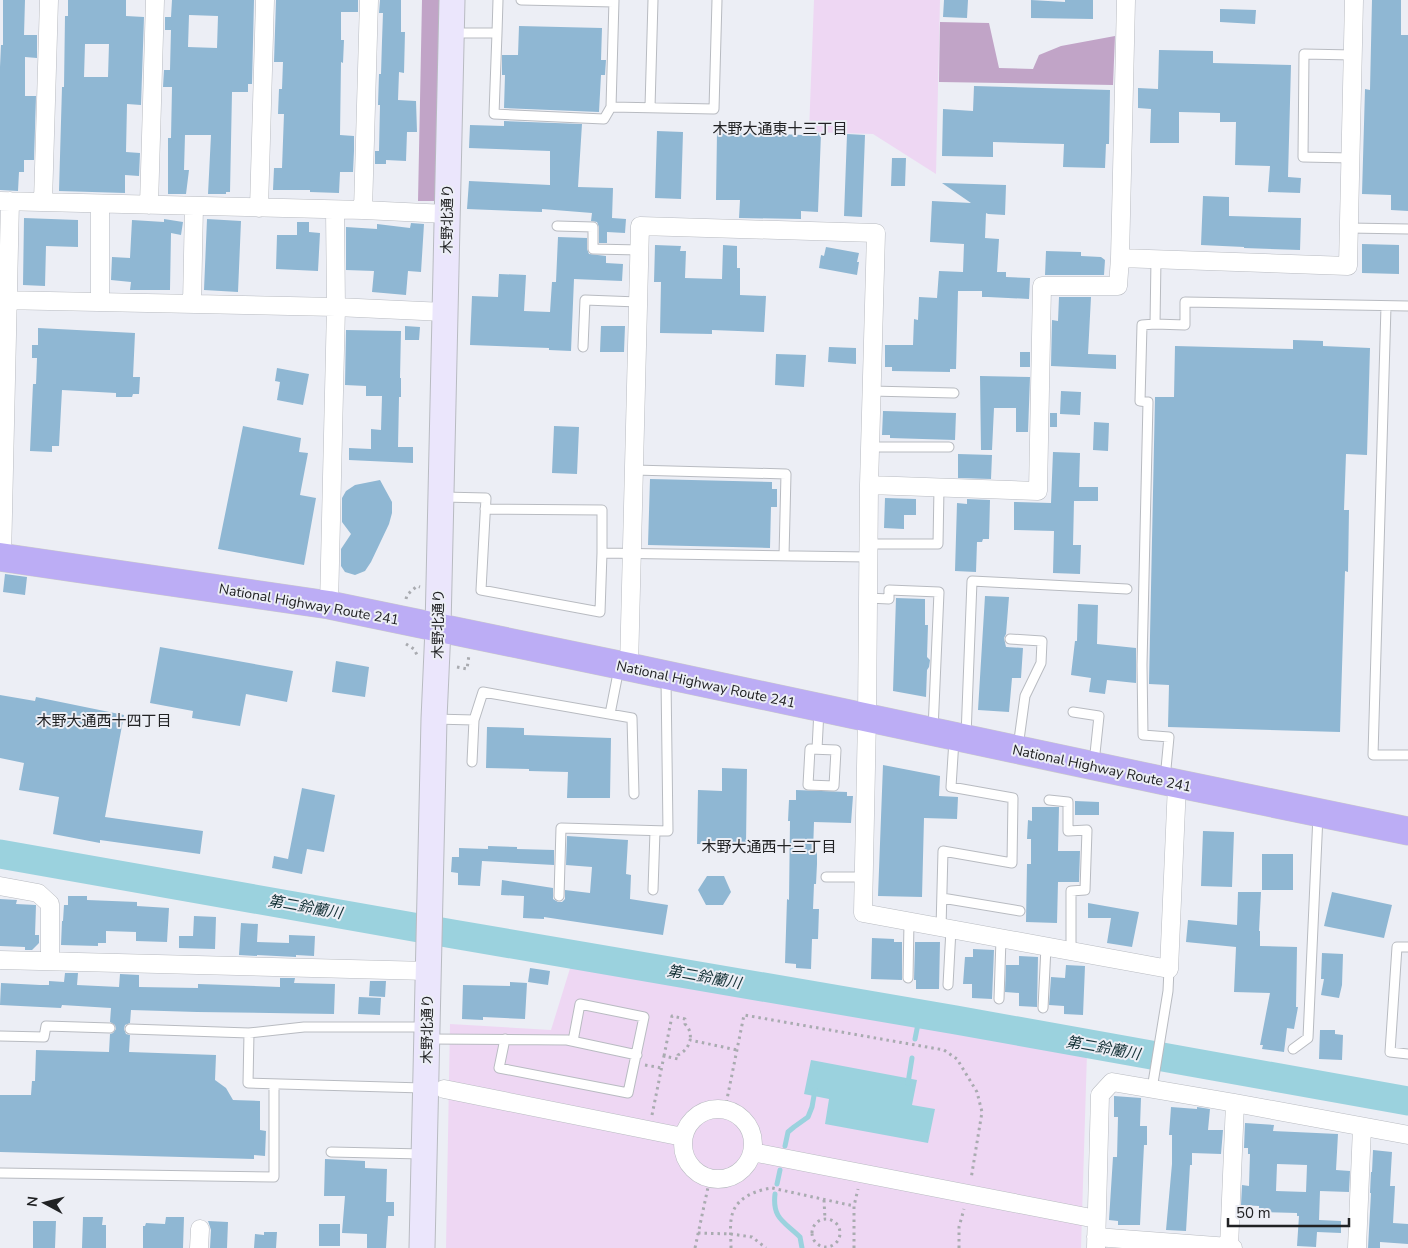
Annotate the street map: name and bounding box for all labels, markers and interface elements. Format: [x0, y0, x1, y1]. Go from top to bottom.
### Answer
district label: 木野大通東十三丁目 [712, 119, 848, 139]
street label: 木野北通り [437, 184, 458, 254]
street label: National Highway Route 241 [217, 579, 400, 630]
street label: 木野北通り [428, 589, 449, 659]
street label: National Highway Route 241 [615, 656, 797, 713]
district label: 木野大通西十四丁目 [36, 711, 172, 731]
street label: National Highway Route 241 [1011, 740, 1193, 797]
district label: 木野大通西十三丁目 [701, 837, 837, 857]
water label: 第二鈴蘭川 [266, 891, 346, 924]
water label: 第二鈴蘭川 [665, 961, 745, 994]
street label: 木野北通り [417, 994, 438, 1064]
water label: 第二鈴蘭川 [1064, 1032, 1144, 1065]
north arrow [20, 1178, 70, 1228]
text: N [23, 1195, 43, 1208]
scale bar [1228, 1196, 1349, 1228]
text: 50 m [1236, 1203, 1271, 1223]

